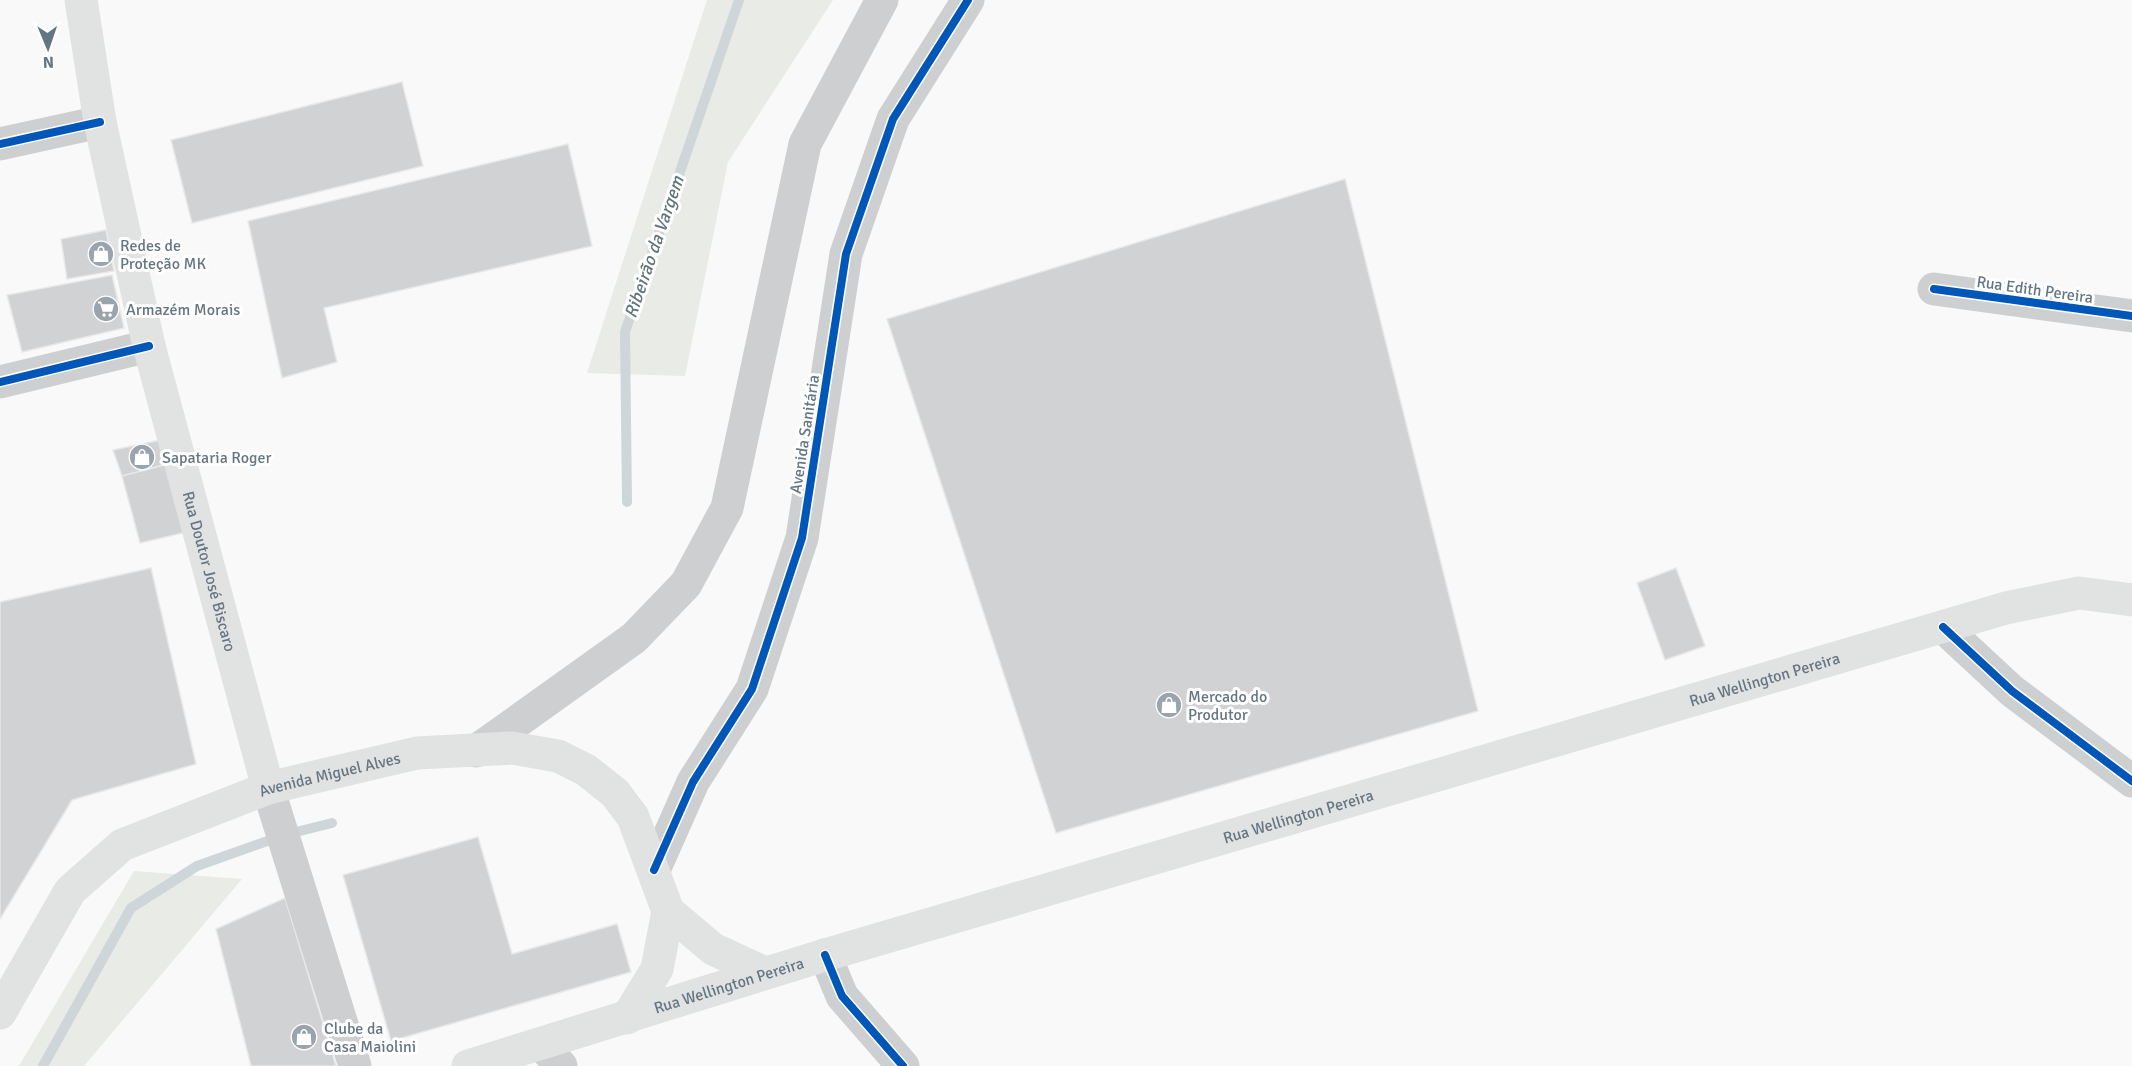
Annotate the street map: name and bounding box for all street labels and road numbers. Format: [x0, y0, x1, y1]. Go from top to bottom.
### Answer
street label: Rua Edith Pereira [1975, 272, 2094, 308]
street label: Avenida Sanitária [786, 373, 824, 495]
street label: Rua Doutor José Biscaro [178, 489, 240, 654]
street label: Rua Wellington Pereira [1687, 648, 1842, 712]
street label: Avenida Miguel Alves [256, 748, 403, 802]
street label: Rua Wellington Pereira [1221, 785, 1376, 849]
street label: Rua Wellington Pereira [652, 953, 806, 1019]

